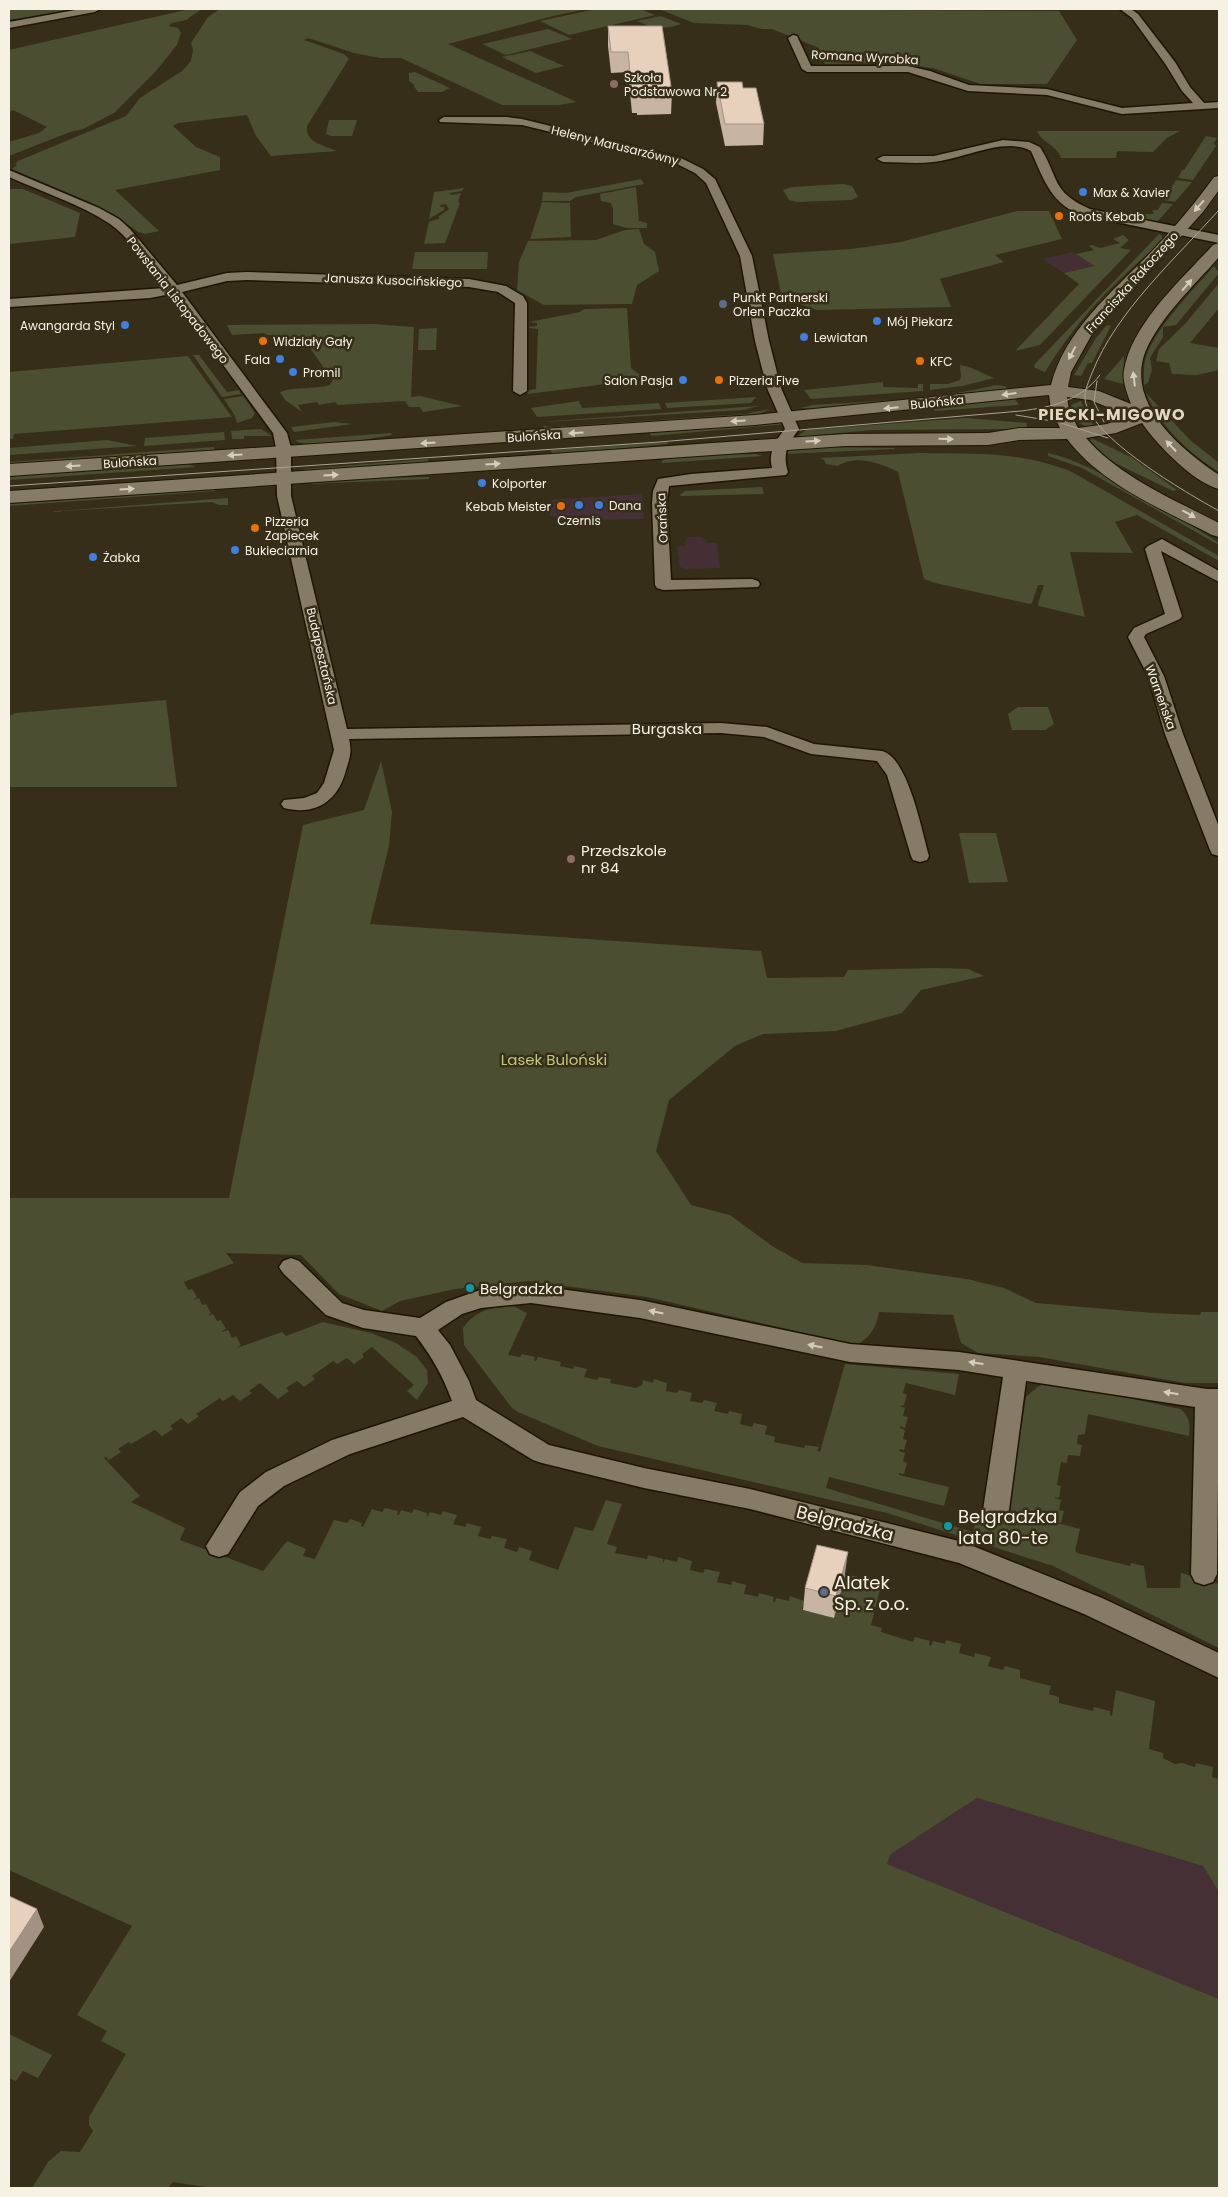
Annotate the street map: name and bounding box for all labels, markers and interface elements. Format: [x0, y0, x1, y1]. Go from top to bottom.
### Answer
street label: Romana Wyrobka [811, 46, 919, 68]
place label: Szkoła Podstawowa Nr 2 [624, 69, 727, 100]
marker: Szkoła Podstawowa Nr 2 [608, 78, 620, 90]
street label: Heleny Marusarzówny [550, 121, 681, 169]
place label: Max & Xavier [1093, 184, 1170, 201]
marker: Max & Xavier [1077, 186, 1089, 198]
one-way arrow [1193, 200, 1204, 213]
place label: Roots Kebab [1069, 208, 1144, 225]
marker: Roots Kebab [1053, 210, 1065, 222]
street label: Franciszka Rakoczego [1082, 227, 1182, 336]
street label: Powstania Listopadowego [123, 233, 233, 367]
street label: Janusza Kusocińskiego [324, 269, 463, 291]
one-way arrow [1181, 279, 1192, 292]
place label: Punkt Partnerski Orlen Paczka [733, 289, 828, 320]
marker: Punkt Partnerski Orlen Paczka [717, 298, 729, 310]
place label: Mój Piekarz [887, 313, 953, 330]
marker: Mój Piekarz [871, 315, 883, 327]
place label: Awangarda Styl [20, 317, 115, 334]
marker: Awangarda Styl [119, 319, 131, 331]
place label: Lewiatan [814, 329, 868, 346]
marker: Lewiatan [798, 331, 810, 343]
place label: Widziały Gały [273, 333, 353, 350]
marker: Widziały Gały [257, 335, 269, 347]
one-way arrow [1068, 346, 1076, 361]
place label: Fala [245, 351, 270, 368]
marker: Fala [274, 353, 286, 365]
place label: KFC [930, 353, 953, 370]
marker: KFC [914, 355, 926, 367]
place label: Promil [303, 364, 340, 381]
marker: Promil [287, 366, 299, 378]
one-way arrow [1130, 370, 1138, 386]
place label: Salon Pasja [604, 372, 673, 389]
place label: Pizzeria Five [729, 372, 799, 389]
marker: Salon Pasja [677, 374, 689, 386]
marker: Pizzeria Five [713, 374, 725, 386]
one-way arrow [1001, 390, 1017, 398]
street label: Bulońska [909, 391, 965, 413]
district label: PIECKI-MIGOWO [1038, 403, 1186, 426]
one-way arrow [882, 404, 898, 412]
one-way arrow [729, 418, 745, 426]
street label: Bulońska [507, 426, 561, 446]
one-way arrow [567, 429, 583, 437]
one-way arrow [938, 435, 954, 443]
one-way arrow [805, 437, 821, 445]
one-way arrow [420, 439, 436, 447]
one-way arrow [1165, 441, 1177, 453]
one-way arrow [227, 451, 243, 459]
street label: Bulońska [103, 452, 157, 472]
one-way arrow [485, 460, 501, 468]
one-way arrow [65, 462, 81, 470]
one-way arrow [323, 470, 339, 478]
place label: Kolporter [492, 475, 547, 492]
marker: Kolporter [476, 477, 488, 489]
one-way arrow [119, 485, 135, 493]
street label: Orańska [652, 492, 672, 544]
place label: Dana [609, 497, 641, 514]
place label: Kebab Meister [466, 498, 552, 515]
marker: Czernis [573, 499, 585, 511]
marker: Dana [593, 499, 605, 511]
marker: Kebab Meister [555, 500, 567, 512]
one-way arrow [1182, 510, 1196, 519]
place label: Czernis [557, 512, 601, 529]
place label: Pizzeria Zapiecek [265, 513, 320, 544]
marker: Pizzeria Zapiecek [249, 522, 261, 534]
place label: Bukieciarnia [245, 542, 318, 559]
marker: Bukieciarnia [229, 544, 241, 556]
place label: Żabka [103, 549, 140, 566]
marker: Żabka [87, 551, 99, 563]
street label: Budapesztańska [303, 606, 341, 706]
street label: Warneńska [1141, 662, 1181, 732]
street label: Burgaska [632, 718, 702, 739]
place label: Przedszkole nr 84 [581, 840, 667, 878]
marker: Przedszkole nr 84 [565, 853, 577, 865]
park label: Lasek Buloński [501, 1049, 607, 1070]
place label: Belgradzka [480, 1278, 563, 1299]
marker: Belgradzka [464, 1282, 476, 1294]
one-way arrow [648, 1308, 663, 1316]
one-way arrow [807, 1342, 822, 1350]
one-way arrow [968, 1359, 984, 1367]
one-way arrow [1163, 1389, 1179, 1397]
street label: Belgradzka [794, 1499, 896, 1547]
place label: Belgradzka lata 80-te [958, 1504, 1057, 1550]
marker: Belgradzka lata 80-te [942, 1520, 954, 1532]
place label: Alatek Sp. z o.o. [834, 1570, 909, 1616]
marker: Alatek Sp. z o.o. [818, 1586, 830, 1598]

